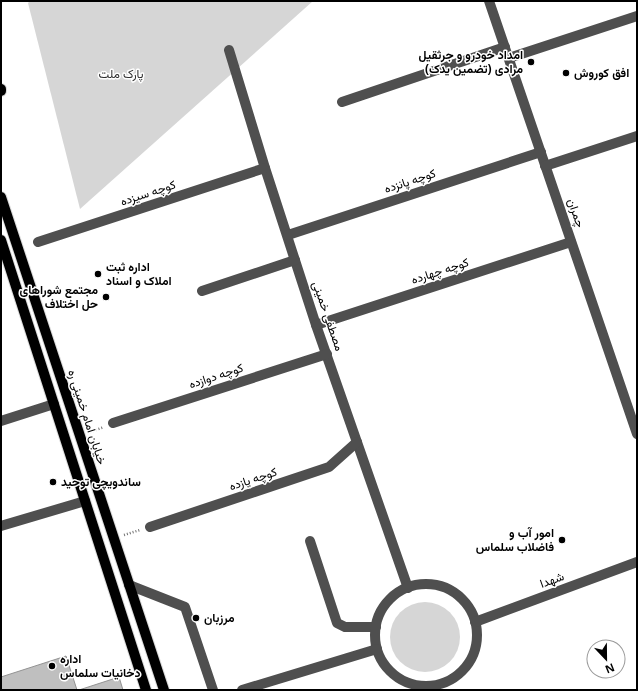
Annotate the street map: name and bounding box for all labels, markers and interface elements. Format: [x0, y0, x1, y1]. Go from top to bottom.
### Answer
place label: امداد خودرو و جرثقیل مرادی (تضمین یدک) [418, 46, 523, 77]
marker: امداد خودرو و جرثقیل مرادی (تضمین یدک) [526, 57, 536, 67]
place label: افق کوروش [574, 64, 629, 81]
park label: پارک ملت [99, 65, 144, 82]
marker: افق کوروش [561, 68, 571, 78]
street label: کوچه پانزده [382, 164, 438, 197]
street label: کوچه سیزده [118, 176, 178, 209]
street label: چمران [564, 196, 589, 230]
street label: کوچه چهارده [409, 253, 471, 288]
place label: اداره ثبت املاک و اسناد [106, 258, 172, 289]
marker: اداره ثبت املاک و اسناد [93, 269, 103, 279]
street label: مصطفی خمینی [309, 279, 348, 353]
place label: مجتمع شوراهای حل اختلاف [20, 281, 98, 312]
marker: مجتمع شوراهای حل اختلاف [101, 292, 111, 302]
street label: کوچه دوازده [186, 359, 245, 392]
street label: خیابان امام خمینی ره [64, 367, 111, 467]
street label: کوچه یازده [227, 463, 279, 494]
place label: ساندویچی توحید [61, 473, 141, 490]
marker: ساندویچی توحید [48, 477, 58, 487]
place label: امور آب و فاضلاب سلماس [476, 524, 554, 555]
marker: امور آب و فاضلاب سلماس [557, 535, 567, 545]
street label: شهدا [537, 567, 566, 592]
place label: مرزبان [204, 609, 235, 626]
marker: مرزبان [191, 613, 201, 623]
north arrow [586, 639, 626, 679]
place label: اداره دخانیات سلماس [60, 650, 140, 681]
text: N [603, 660, 617, 677]
marker: اداره دخانیات سلماس [47, 661, 57, 671]

